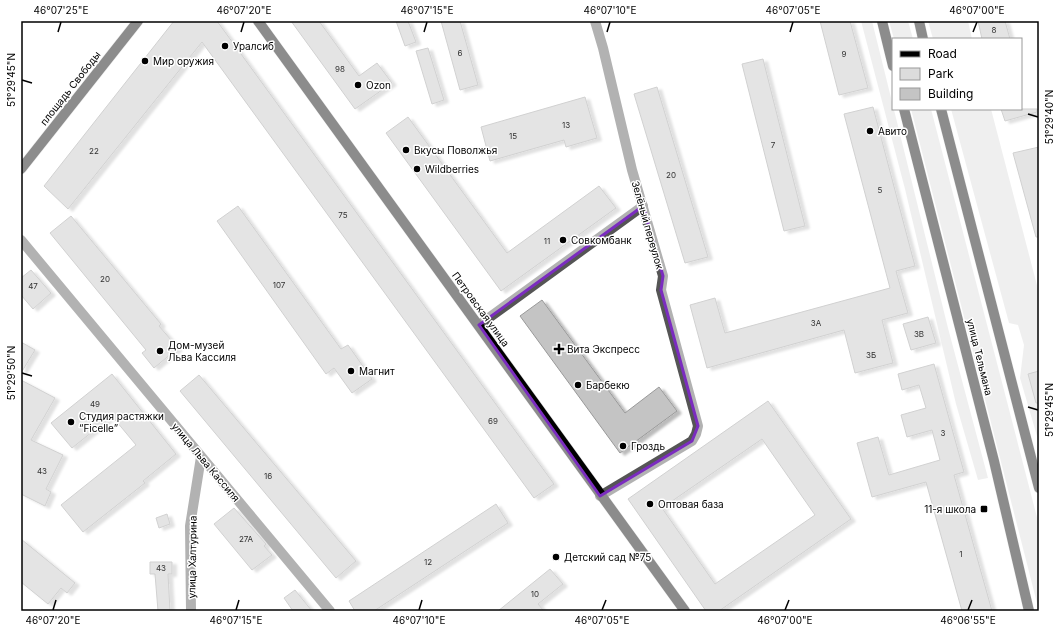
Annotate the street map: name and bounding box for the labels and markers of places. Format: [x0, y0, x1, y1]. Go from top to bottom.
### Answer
place label: Уралсиб [233, 40, 274, 52]
marker: Уралсиб [220, 41, 230, 51]
place label: Мир оружия [153, 55, 214, 67]
marker: Мир оружия [140, 56, 150, 66]
place label: Ozon [366, 79, 391, 91]
marker: Ozon [353, 80, 363, 90]
place label: Авито [878, 125, 907, 137]
marker: Авито [865, 126, 875, 136]
place label: Вкусы Поволжья [414, 144, 497, 156]
marker: Вкусы Поволжья [401, 145, 411, 155]
place label: Wildberries [425, 163, 479, 175]
marker: Wildberries [412, 164, 422, 174]
place label: Совкомбанк [571, 234, 632, 246]
marker: Совкомбанк [558, 235, 568, 245]
place label: Дом-музей Льва Кассиля [168, 339, 236, 363]
place label: Вита Экспресс [567, 343, 640, 355]
marker: Вита Экспресс [554, 344, 564, 354]
marker: Дом-музей Льва Кассиля [155, 346, 165, 356]
place label: Магнит [359, 365, 395, 377]
marker: Магнит [346, 366, 356, 376]
place label: Барбекю [586, 379, 630, 391]
marker: Барбекю [573, 380, 583, 390]
place label: Студия растяжки “Ficelle” [79, 410, 164, 434]
marker: Студия растяжки “Ficelle” [66, 417, 76, 427]
place label: Гроздь [631, 440, 666, 452]
marker: Гроздь [618, 441, 628, 451]
place label: Оптовая база [658, 498, 724, 510]
marker: Оптовая база [645, 499, 655, 509]
place label: 11-я школа [924, 503, 976, 515]
marker: 11-я школа [979, 504, 989, 514]
place label: Детский сад №75 [564, 551, 651, 563]
marker: Детский сад №75 [551, 552, 561, 562]

